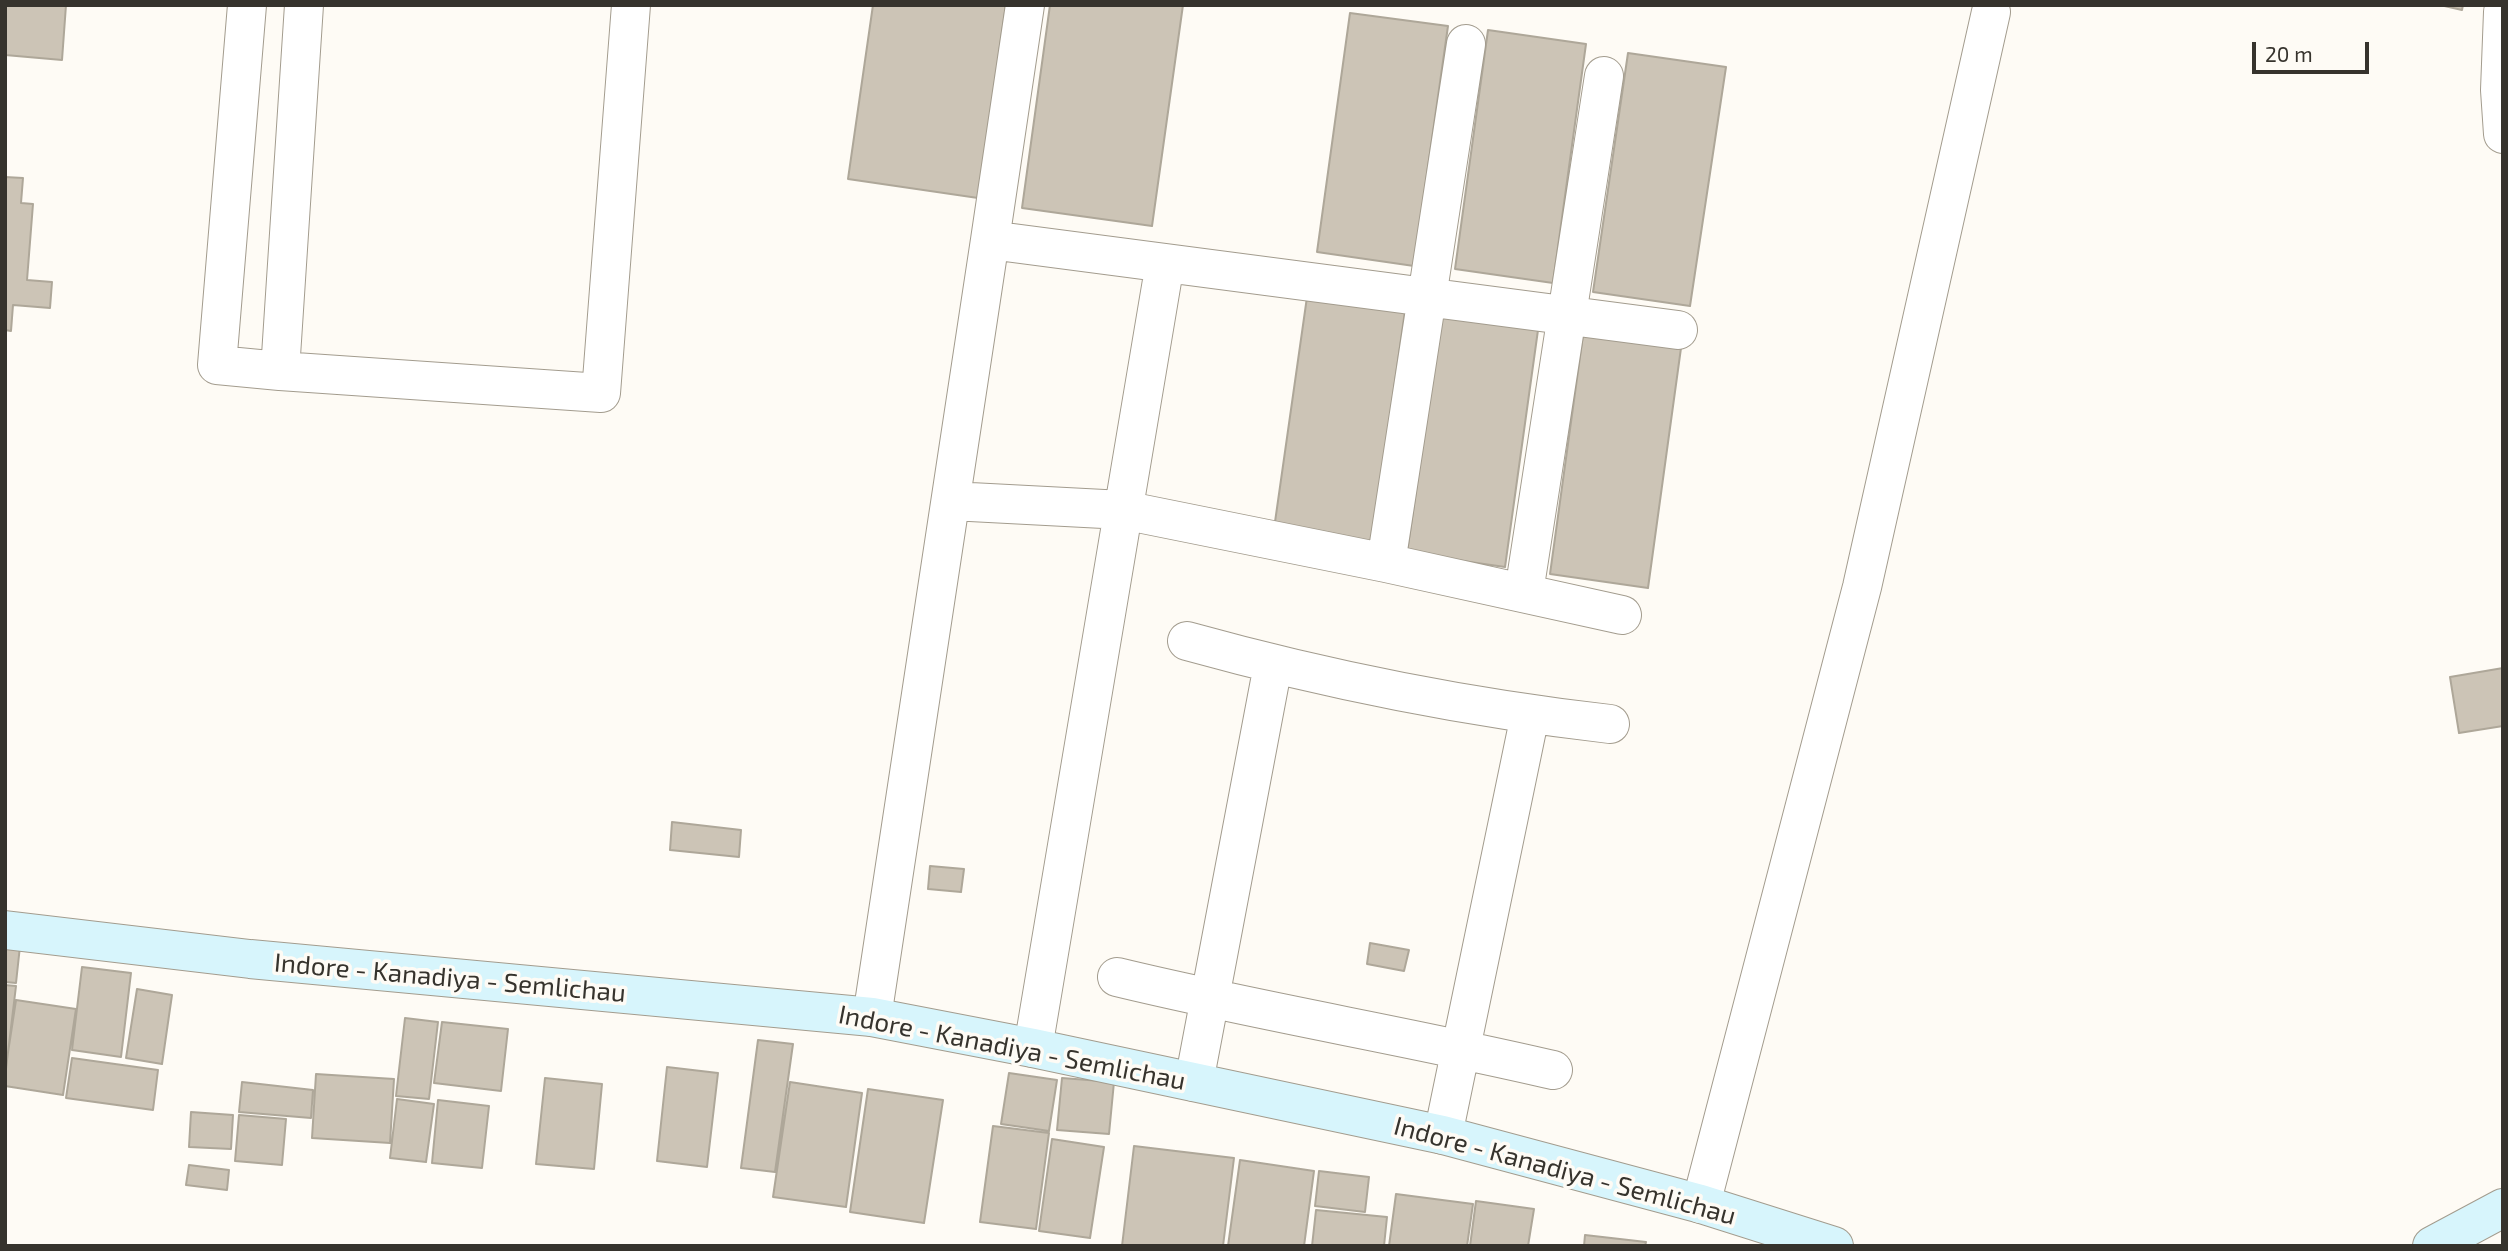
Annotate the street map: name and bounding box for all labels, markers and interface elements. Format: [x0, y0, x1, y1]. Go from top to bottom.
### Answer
scale bar [2256, 28, 2373, 72]
text: 20 m [2265, 41, 2313, 66]
street label: Indore - Kanadiya - Semlichau [273, 947, 627, 1009]
street label: Indore - Kanadiya - Semlichau [836, 999, 1188, 1097]
street label: Indore - Kanadiya - Semlichau [1391, 1110, 1739, 1232]

